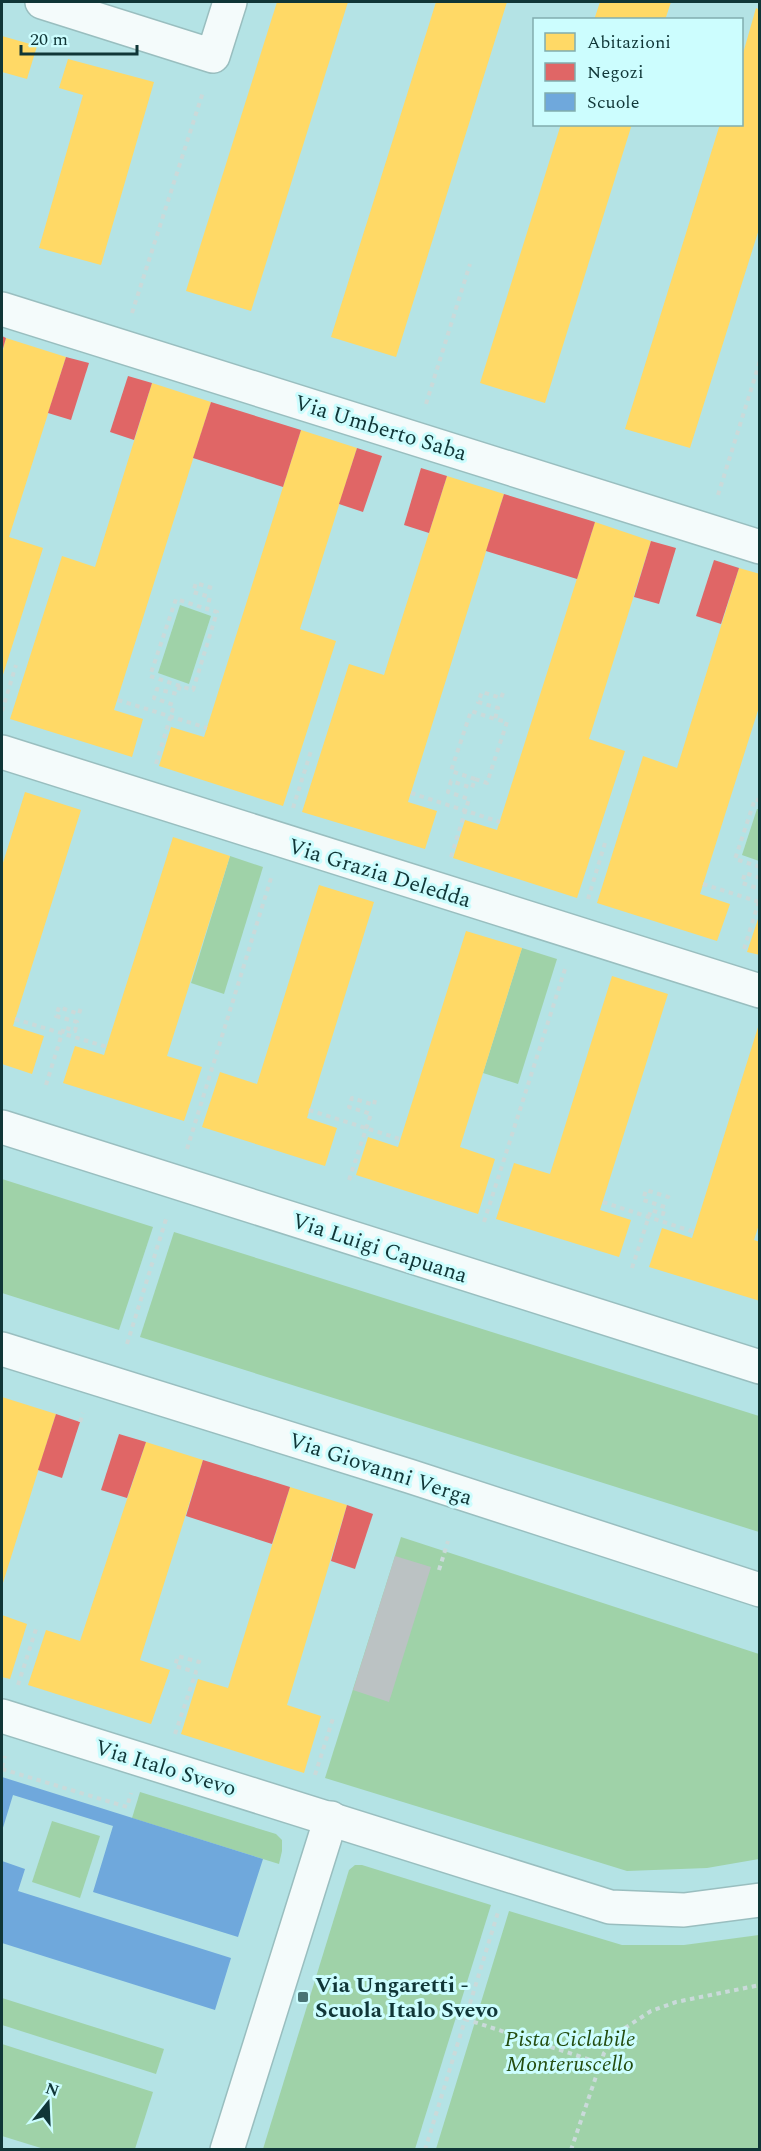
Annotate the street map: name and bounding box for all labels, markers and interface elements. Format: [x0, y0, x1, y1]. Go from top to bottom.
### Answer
scale bar [21, 18, 136, 56]
legend [533, 18, 743, 126]
text: 20 m [30, 26, 68, 53]
text: Abitazioni [587, 29, 671, 56]
text: Negozi [587, 59, 644, 86]
text: Scuole [587, 89, 639, 116]
street label: Via Umberto Saba [290, 387, 471, 470]
street label: Via Grazia Deledda [284, 830, 475, 917]
street label: Via Luigi Capuana [288, 1205, 472, 1292]
street label: Via Giovanni Verga [284, 1424, 477, 1515]
street label: Via Italo Svevo [91, 1731, 240, 1806]
place label: Via Ungaretti - Scuola Italo Svevo [315, 1969, 498, 2027]
marker: Via Ungaretti - Scuola Italo Svevo [296, 1990, 310, 2004]
park label: Pista Ciclabile Monteruscello [505, 2023, 635, 2081]
north arrow [18, 2073, 78, 2133]
text: N [42, 2076, 62, 2103]

